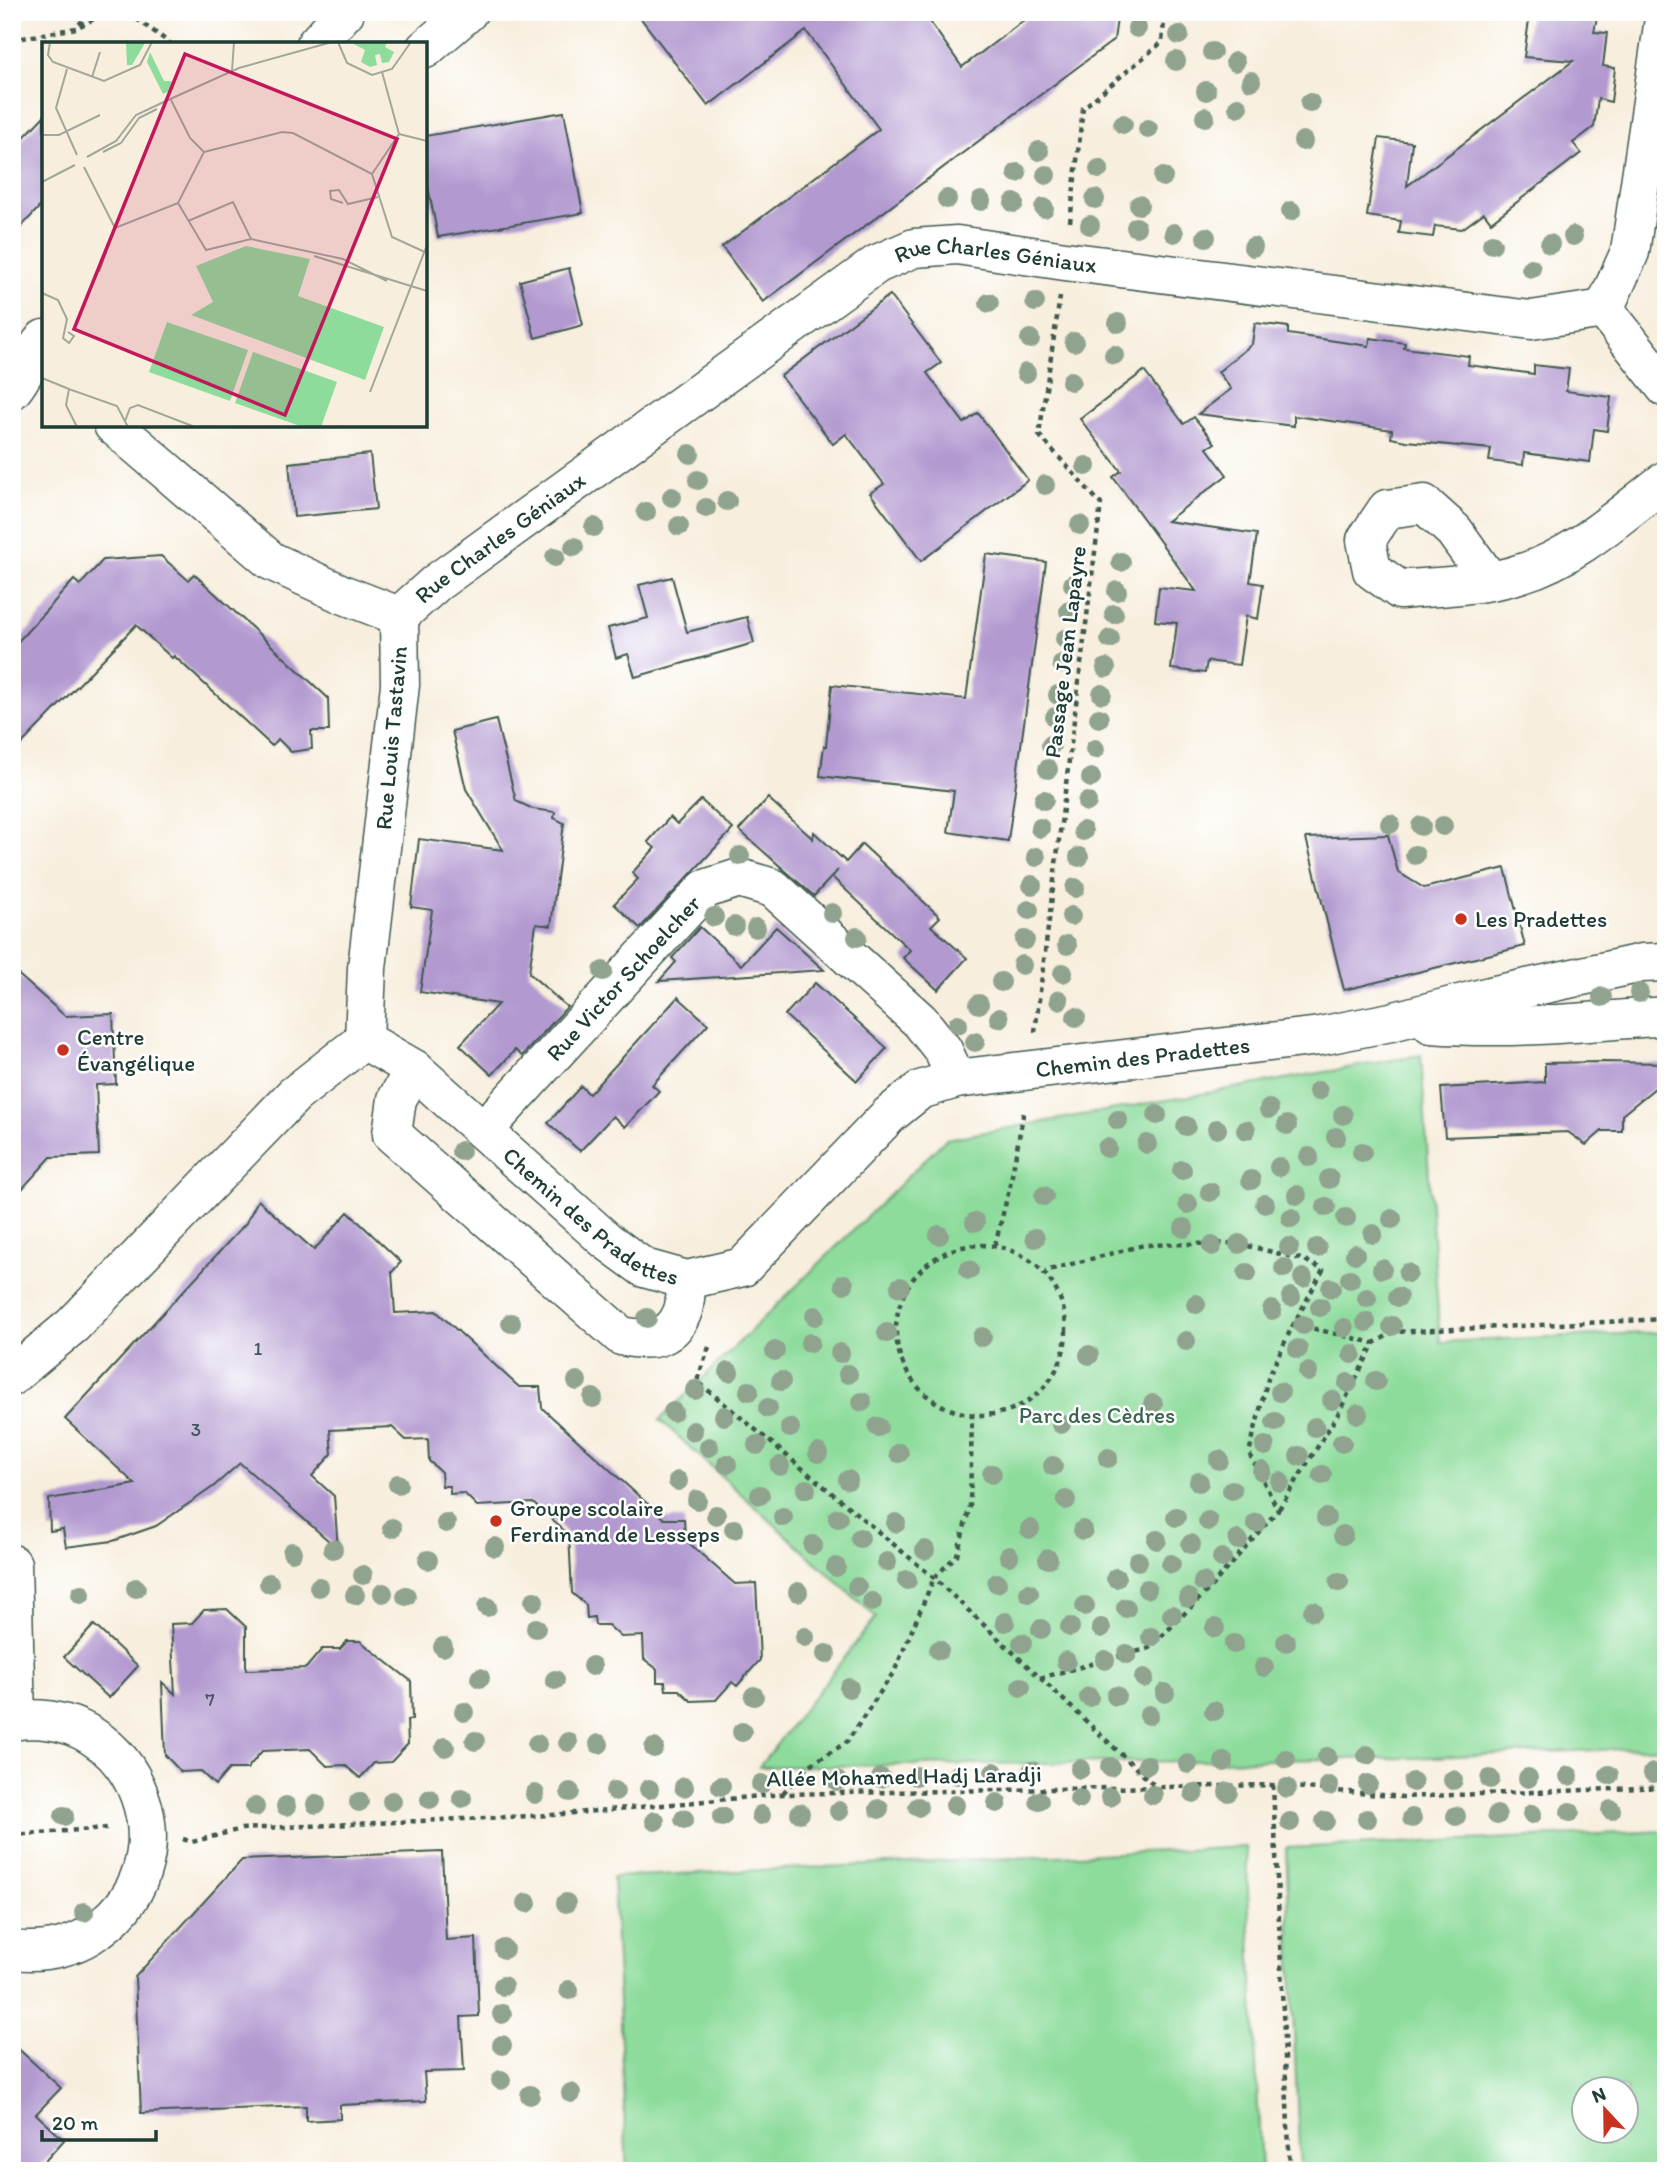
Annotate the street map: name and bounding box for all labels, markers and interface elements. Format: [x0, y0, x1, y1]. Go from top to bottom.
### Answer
inset map [42, 42, 427, 427]
street label: Rue Charles Géniaux [890, 230, 1099, 279]
street label: Rue Charles Géniaux [409, 465, 591, 609]
street label: Passage Jean Lapayre [1038, 544, 1092, 760]
street label: Rue Louis Tastavin [369, 645, 413, 831]
street label: Rue Victor Schoelcher [540, 889, 706, 1067]
place label: Les Pradettes [1475, 905, 1607, 933]
marker: Les Pradettes [1453, 911, 1469, 927]
place label: Centre Évangélique [77, 1023, 195, 1077]
street label: Chemin des Pradettes [1034, 1030, 1251, 1083]
marker: Centre Évangélique [55, 1042, 71, 1058]
street label: Chemin des Pradettes [497, 1141, 682, 1291]
house number: 1 [254, 1337, 263, 1360]
park label: Parc des Cèdres [1019, 1401, 1175, 1429]
house number: 3 [191, 1418, 201, 1441]
place label: Groupe scolaire Ferdinand de Lesseps [510, 1494, 720, 1548]
marker: Groupe scolaire Ferdinand de Lesseps [488, 1513, 504, 1529]
house number: 7 [205, 1688, 215, 1711]
street label: Allée Mohamed Hadj Laradji [766, 1760, 1042, 1792]
north arrow [1570, 2074, 1640, 2144]
text: N [1589, 2082, 1609, 2108]
scale bar [42, 2099, 156, 2143]
text: 20 m [52, 2110, 99, 2135]

